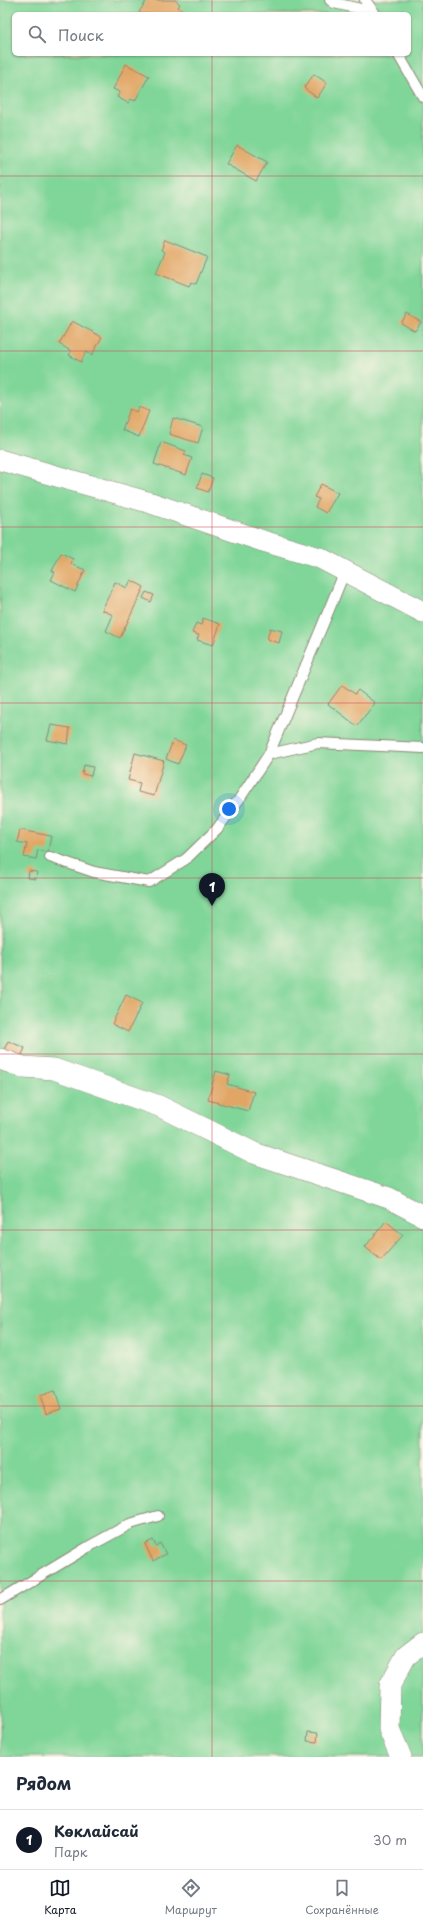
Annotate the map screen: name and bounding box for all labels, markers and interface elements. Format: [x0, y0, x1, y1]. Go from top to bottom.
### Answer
search box [12, 12, 411, 56]
icon: search [26, 23, 48, 45]
text: Поиск [58, 23, 104, 46]
your location [219, 799, 239, 819]
pin: 1 [199, 873, 225, 906]
text: Рядом [16, 1770, 71, 1796]
text: Көклайсай [54, 1819, 139, 1842]
text: 1 [26, 1830, 32, 1849]
text: 30 m [373, 1830, 407, 1849]
text: Парк [54, 1842, 88, 1861]
tab: Карта [44, 1877, 76, 1918]
tab: Маршрут [165, 1877, 217, 1918]
tab: Сохранённые [305, 1877, 379, 1918]

